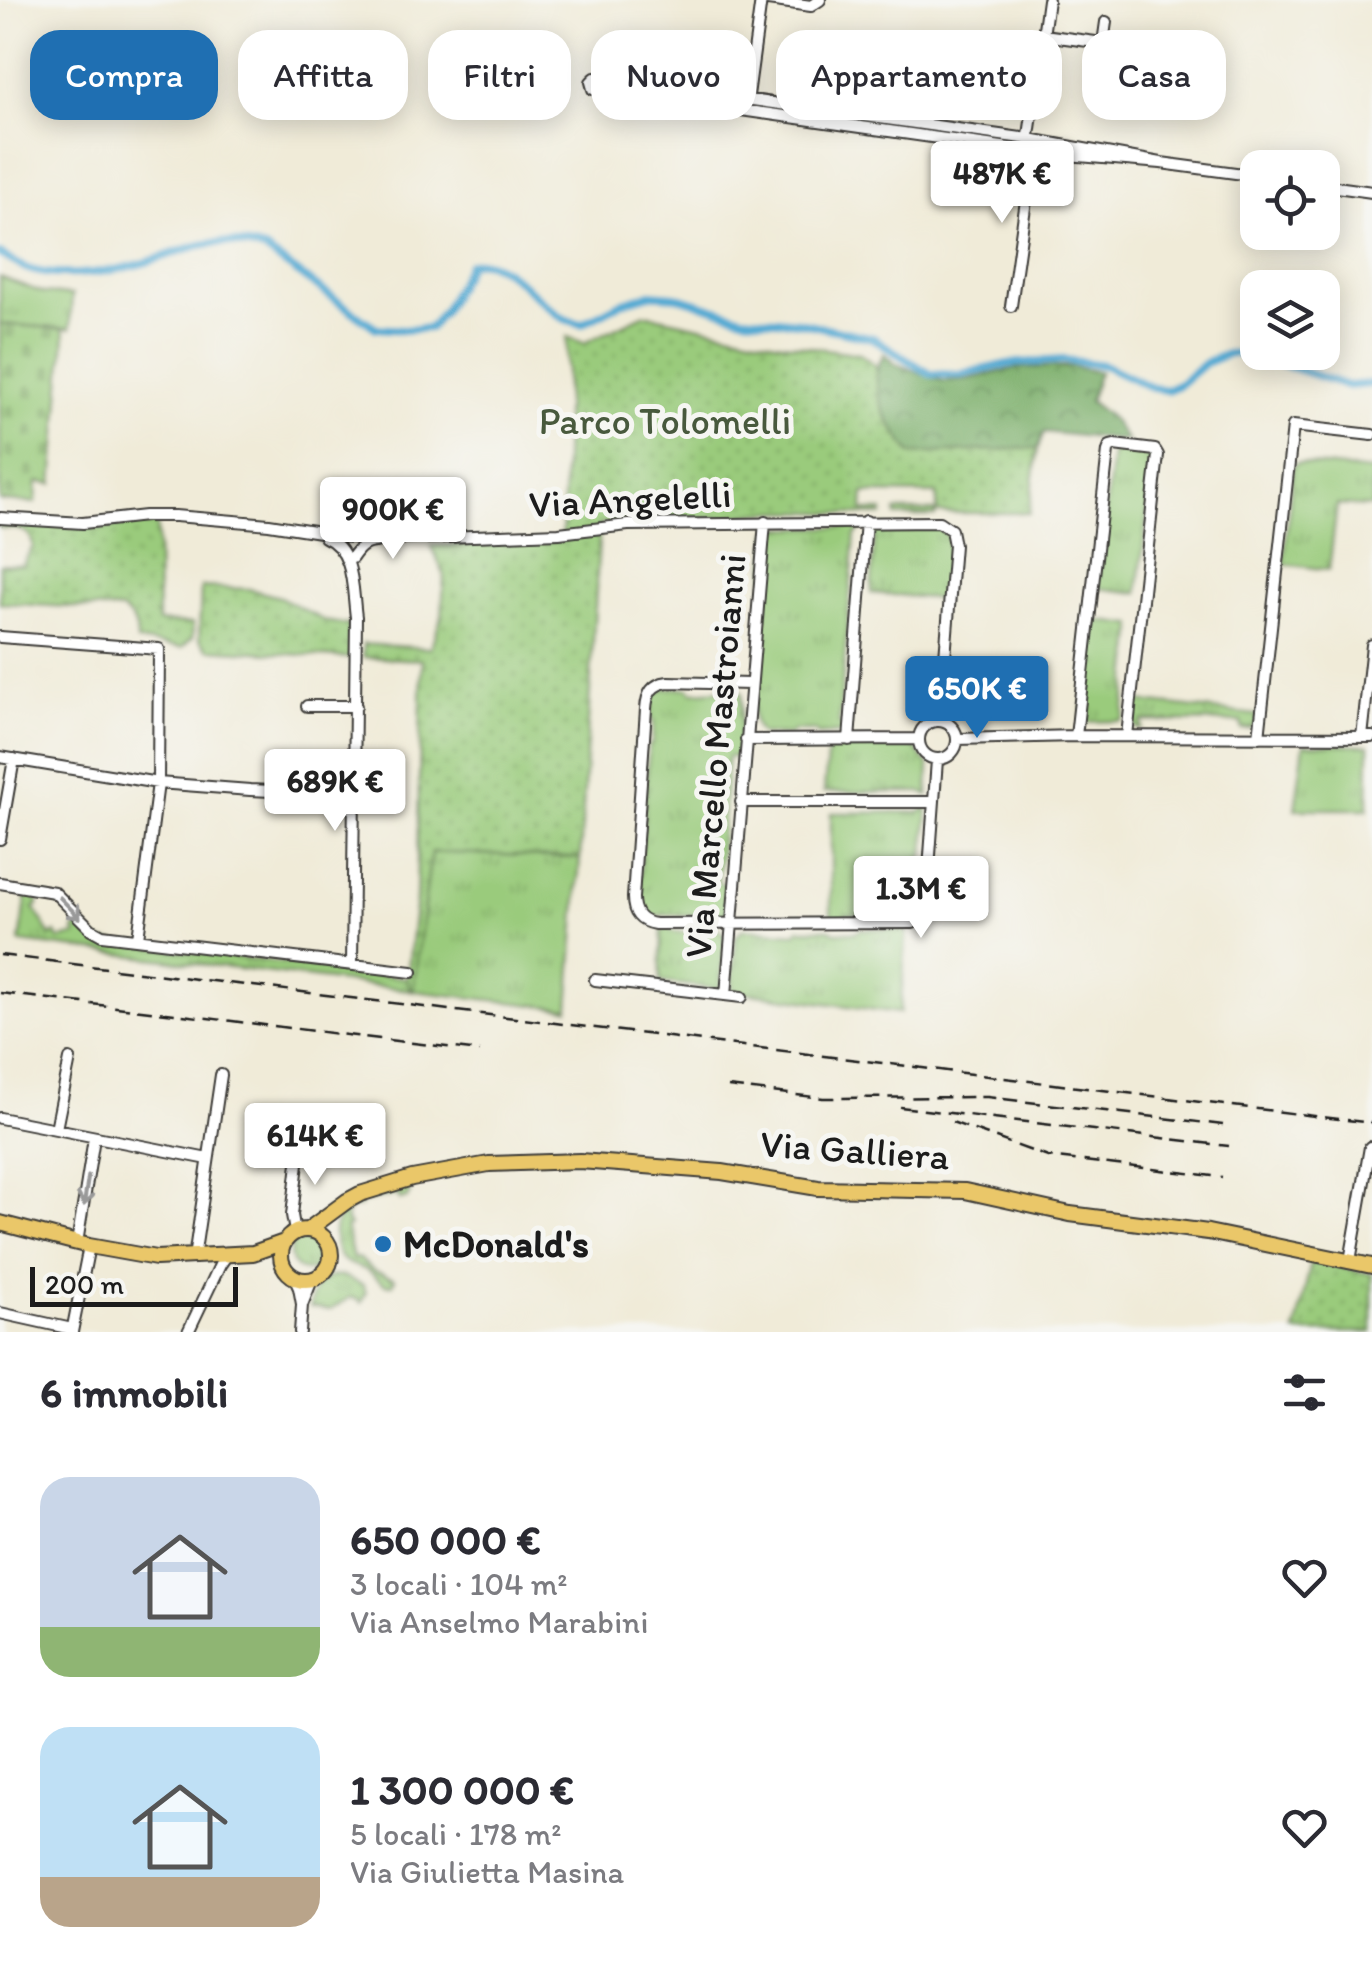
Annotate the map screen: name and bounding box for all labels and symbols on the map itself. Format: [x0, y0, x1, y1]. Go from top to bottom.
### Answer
pin: 487K € [921, 141, 1083, 226]
park label: Parco Tolomelli [539, 398, 791, 444]
street label: Via Angelelli [527, 471, 733, 527]
pin: 900K € [312, 477, 474, 562]
street label: Via Marcello Mastroianni [674, 552, 756, 960]
pin: 650K € [896, 656, 1058, 741]
pin: 689K € [254, 749, 416, 834]
pin: 1.3M € [840, 856, 1002, 941]
one-way arrow [58, 895, 82, 919]
pin: 614K € [234, 1103, 396, 1188]
street label: Via Galliera [759, 1120, 951, 1180]
one-way arrow [76, 1174, 95, 1206]
place label: McDonald's [403, 1221, 589, 1267]
marker: McDonald's [372, 1233, 394, 1255]
scale bar [30, 1262, 238, 1306]

